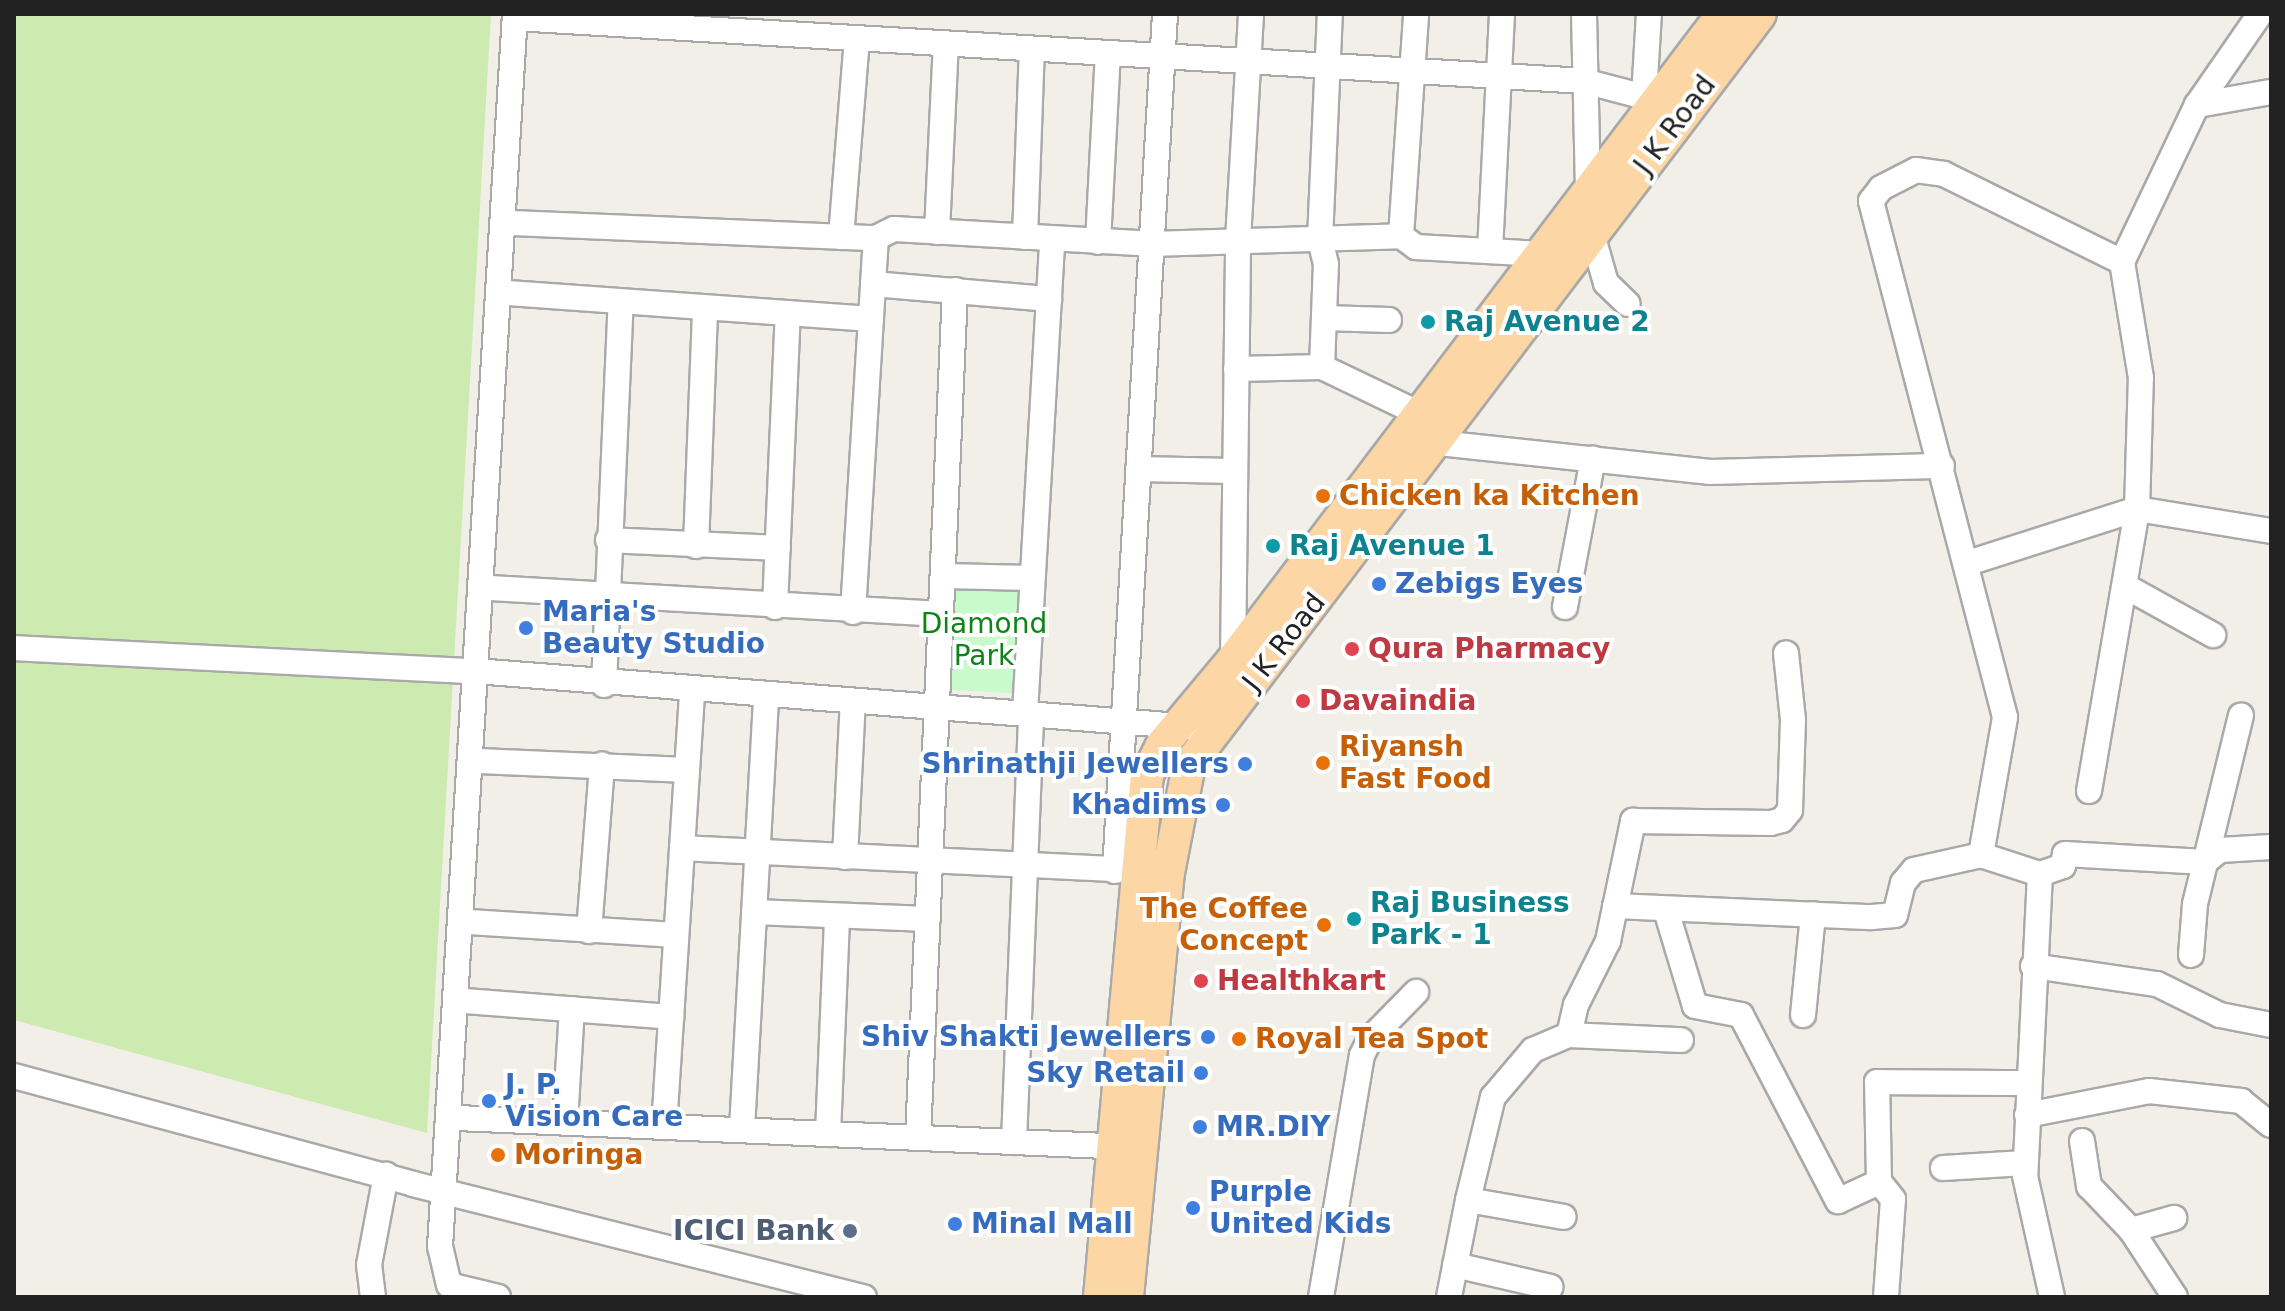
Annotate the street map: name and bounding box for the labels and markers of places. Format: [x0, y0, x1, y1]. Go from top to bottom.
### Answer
place label: Raj Avenue 2 [1444, 305, 1650, 339]
marker: Raj Avenue 2 [1419, 313, 1437, 331]
place label: Chicken ka Kitchen [1339, 479, 1640, 513]
marker: Chicken ka Kitchen [1314, 487, 1332, 505]
place label: Raj Avenue 1 [1289, 529, 1495, 563]
marker: Raj Avenue 1 [1264, 537, 1282, 555]
place label: Zebigs Eyes [1395, 567, 1583, 601]
marker: Zebigs Eyes [1370, 575, 1388, 593]
place label: Maria's Beauty Studio [542, 595, 765, 661]
marker: Maria's Beauty Studio [517, 619, 535, 637]
place label: Qura Pharmacy [1368, 632, 1610, 666]
marker: Qura Pharmacy [1343, 640, 1361, 658]
place label: Davaindia [1319, 684, 1476, 718]
marker: Davaindia [1294, 692, 1312, 710]
place label: Riyansh Fast Food [1339, 730, 1492, 796]
place label: Shrinathji Jewellers [921, 747, 1229, 781]
marker: Riyansh Fast Food [1314, 754, 1332, 772]
marker: Shrinathji Jewellers [1236, 755, 1254, 773]
place label: Khadims [1071, 788, 1207, 822]
marker: Khadims [1214, 796, 1232, 814]
place label: Raj Business Park - 1 [1370, 886, 1570, 952]
place label: The Coffee Concept [1140, 892, 1308, 958]
marker: Raj Business Park - 1 [1345, 910, 1363, 928]
marker: The Coffee Concept [1315, 916, 1333, 934]
place label: Healthkart [1217, 964, 1386, 998]
marker: Healthkart [1192, 972, 1210, 990]
place label: Shiv Shakti Jewellers [861, 1020, 1192, 1054]
place label: Royal Tea Spot [1255, 1022, 1488, 1056]
marker: Shiv Shakti Jewellers [1199, 1028, 1217, 1046]
marker: Royal Tea Spot [1230, 1030, 1248, 1048]
place label: Sky Retail [1026, 1056, 1185, 1090]
marker: Sky Retail [1192, 1064, 1210, 1082]
place label: J. P. Vision Care [505, 1068, 683, 1134]
marker: J. P. Vision Care [480, 1092, 498, 1110]
place label: MR.DIY [1216, 1110, 1331, 1144]
marker: MR.DIY [1191, 1118, 1209, 1136]
place label: Moringa [514, 1138, 643, 1172]
marker: Moringa [489, 1146, 507, 1164]
place label: Purple United Kids [1209, 1175, 1391, 1241]
marker: Purple United Kids [1184, 1199, 1202, 1217]
place label: Minal Mall [971, 1207, 1133, 1241]
place label: ICICI Bank [673, 1214, 834, 1248]
marker: Minal Mall [946, 1215, 964, 1233]
marker: ICICI Bank [841, 1222, 859, 1240]

